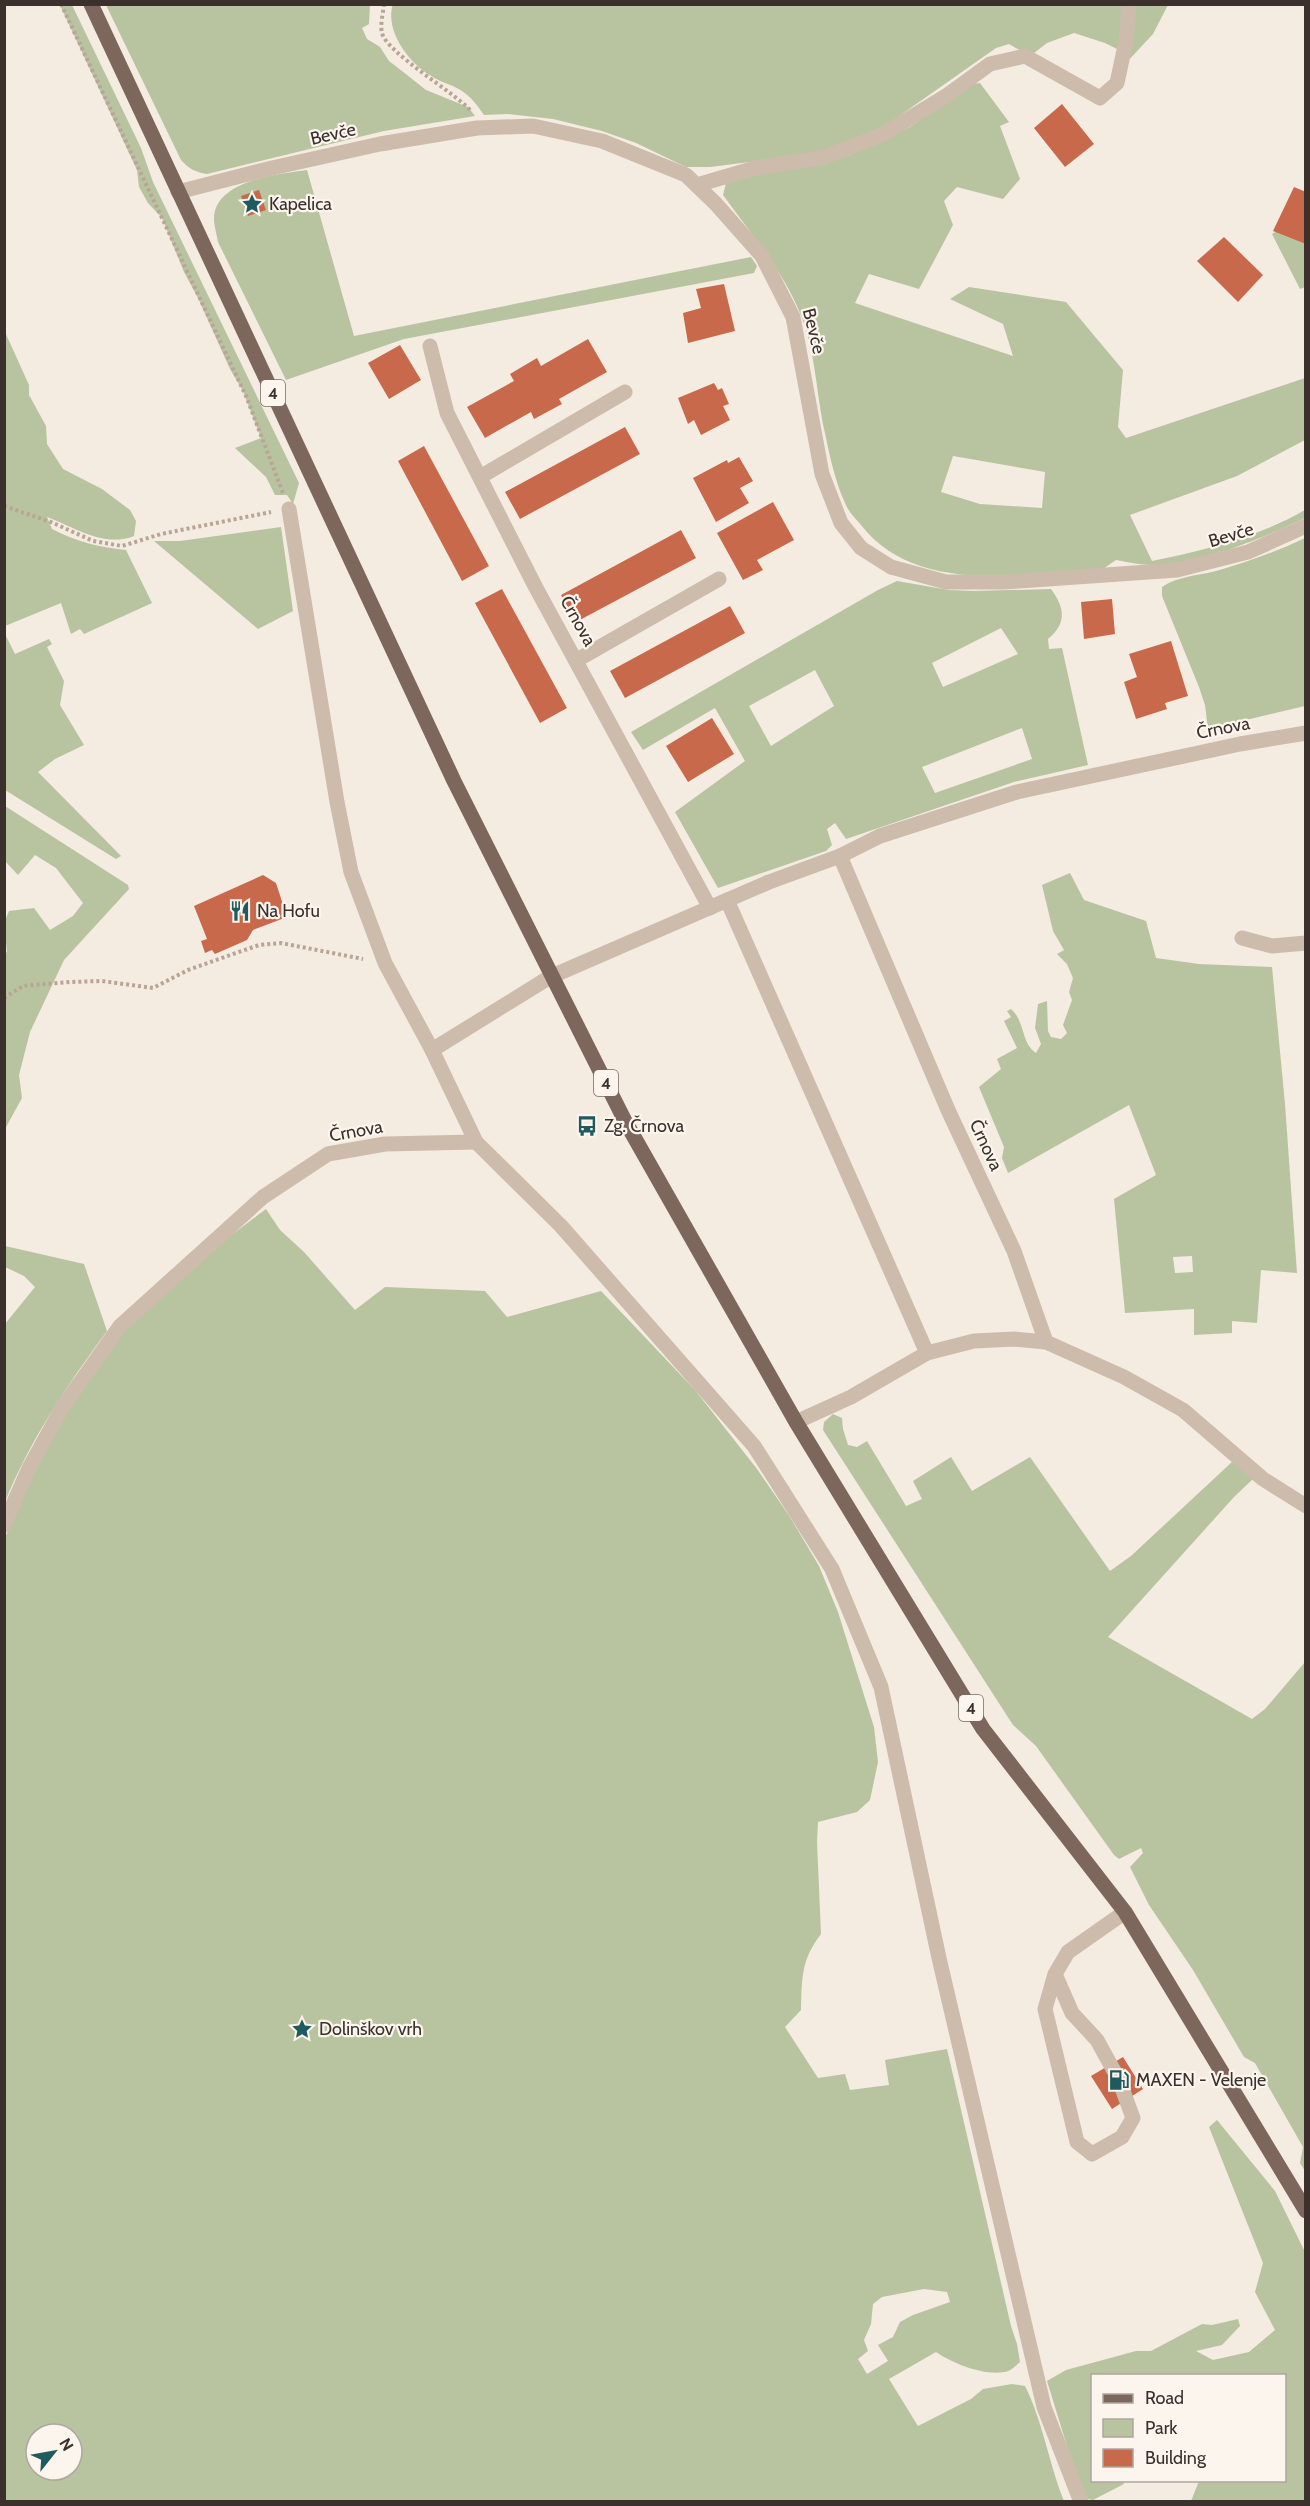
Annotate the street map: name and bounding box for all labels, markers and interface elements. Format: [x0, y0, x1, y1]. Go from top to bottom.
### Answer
street label: Bevče [308, 118, 358, 150]
place icon: Kapelica [240, 192, 264, 216]
place label: Kapelica [269, 193, 332, 215]
street label: Bevče [798, 306, 830, 356]
road number: 4 [261, 380, 285, 406]
street label: Bevče [1206, 518, 1256, 552]
street label: Črnova [555, 592, 601, 650]
street label: Črnova [1194, 712, 1252, 744]
restaurant icon: Na Hofu [228, 899, 252, 923]
place label: Na Hofu [257, 900, 320, 922]
road number: 4 [594, 1070, 618, 1096]
bus stop icon: Zg. Črnova [575, 1114, 599, 1138]
street label: Črnova [328, 1115, 385, 1147]
place label: Zg. Črnova [604, 1115, 684, 1137]
street label: Črnova [965, 1116, 1008, 1174]
road number: 4 [959, 1695, 983, 1721]
place icon: Dolinškov vrh [290, 2017, 314, 2041]
place label: Dolinškov vrh [319, 2018, 422, 2040]
fuel station icon: MAXEN - Velenje [1107, 2068, 1131, 2092]
place label: MAXEN - Velenje [1136, 2069, 1266, 2091]
legend [1091, 2374, 1286, 2482]
text: Road [1145, 2387, 1184, 2409]
text: Park [1145, 2417, 1178, 2439]
north arrow [24, 2422, 84, 2482]
text: N [55, 2435, 77, 2454]
text: Building [1145, 2447, 1207, 2469]

